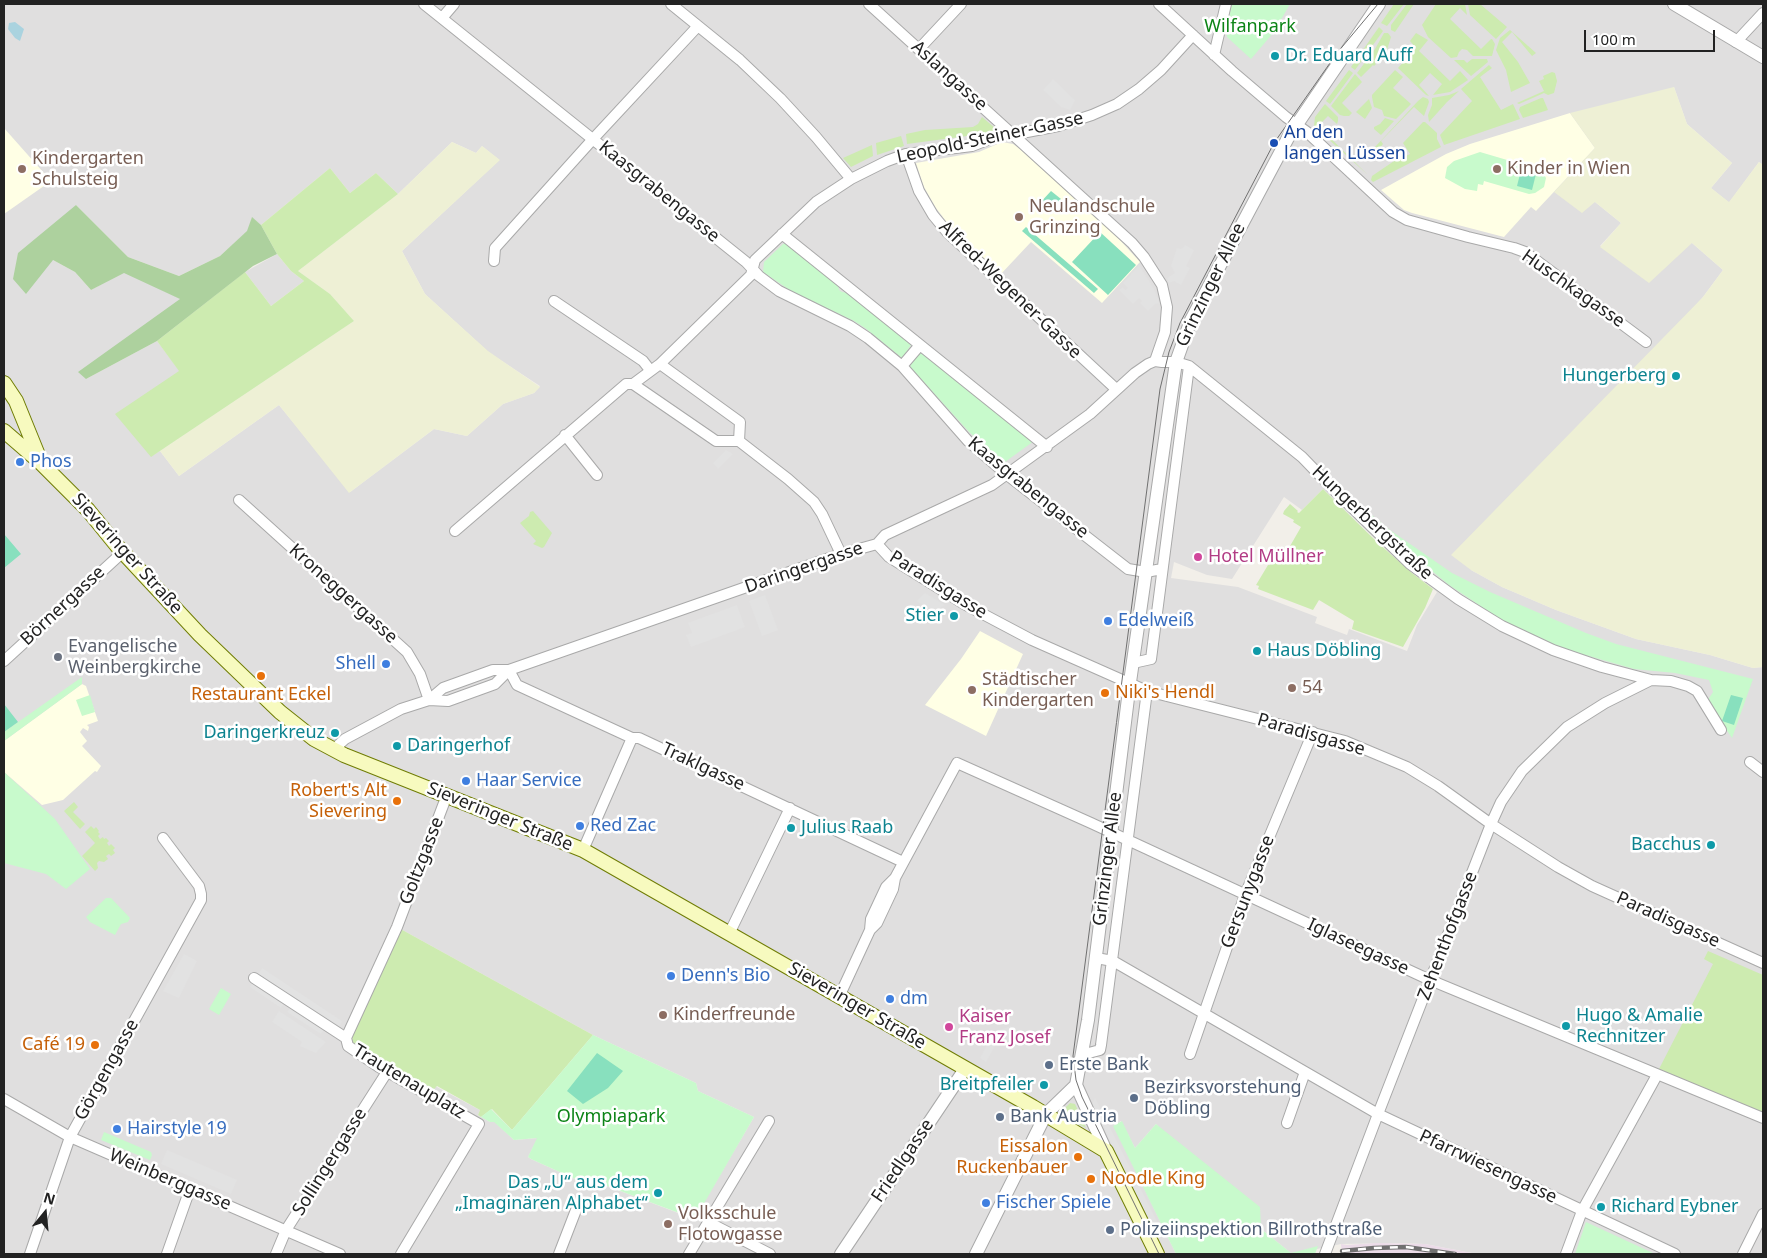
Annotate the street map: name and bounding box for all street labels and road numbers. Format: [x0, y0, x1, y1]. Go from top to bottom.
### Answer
street label: Aslangasse [907, 36, 991, 116]
street label: Leopold-Steiner-Gasse [895, 108, 1085, 168]
street label: Kaasgrabengasse [594, 137, 724, 247]
street label: Alfred-Wegener-Gasse [934, 216, 1086, 364]
street label: Grinzinger Allee [1172, 220, 1250, 350]
street label: Huschkagasse [1517, 245, 1629, 333]
street label: Kaasgrabengasse [963, 433, 1093, 543]
street label: Hungerbergstraße [1307, 461, 1437, 585]
street label: Sieveringer Straße [67, 489, 187, 619]
street label: Daringergasse [742, 538, 866, 598]
street label: Kroneggergasse [284, 540, 402, 648]
street label: Paradisgasse [885, 546, 991, 624]
street label: Börnergasse [16, 562, 110, 650]
street label: Paradisgasse [1255, 709, 1367, 761]
street label: Traklgasse [658, 738, 748, 796]
street label: Sieveringer Straße [424, 778, 576, 856]
street label: Grinzinger Allee [1089, 791, 1127, 927]
street label: Goltzgasse [395, 814, 449, 908]
street label: Gersunygasse [1217, 832, 1279, 952]
street label: Zehenthofgasse [1414, 869, 1482, 1003]
street label: Paradisgasse [1613, 888, 1723, 952]
street label: Iglaseegasse [1304, 914, 1412, 980]
street label: Sieveringer Straße [784, 958, 930, 1054]
street label: Görgengasse [70, 1016, 144, 1124]
street label: Trautenauplatz [349, 1040, 469, 1124]
street label: Sollingergasse [288, 1104, 372, 1220]
street label: Friedlgasse [867, 1115, 939, 1207]
street label: Pfarrwiesengasse [1416, 1126, 1560, 1208]
street label: Weinberggasse [106, 1145, 234, 1215]

